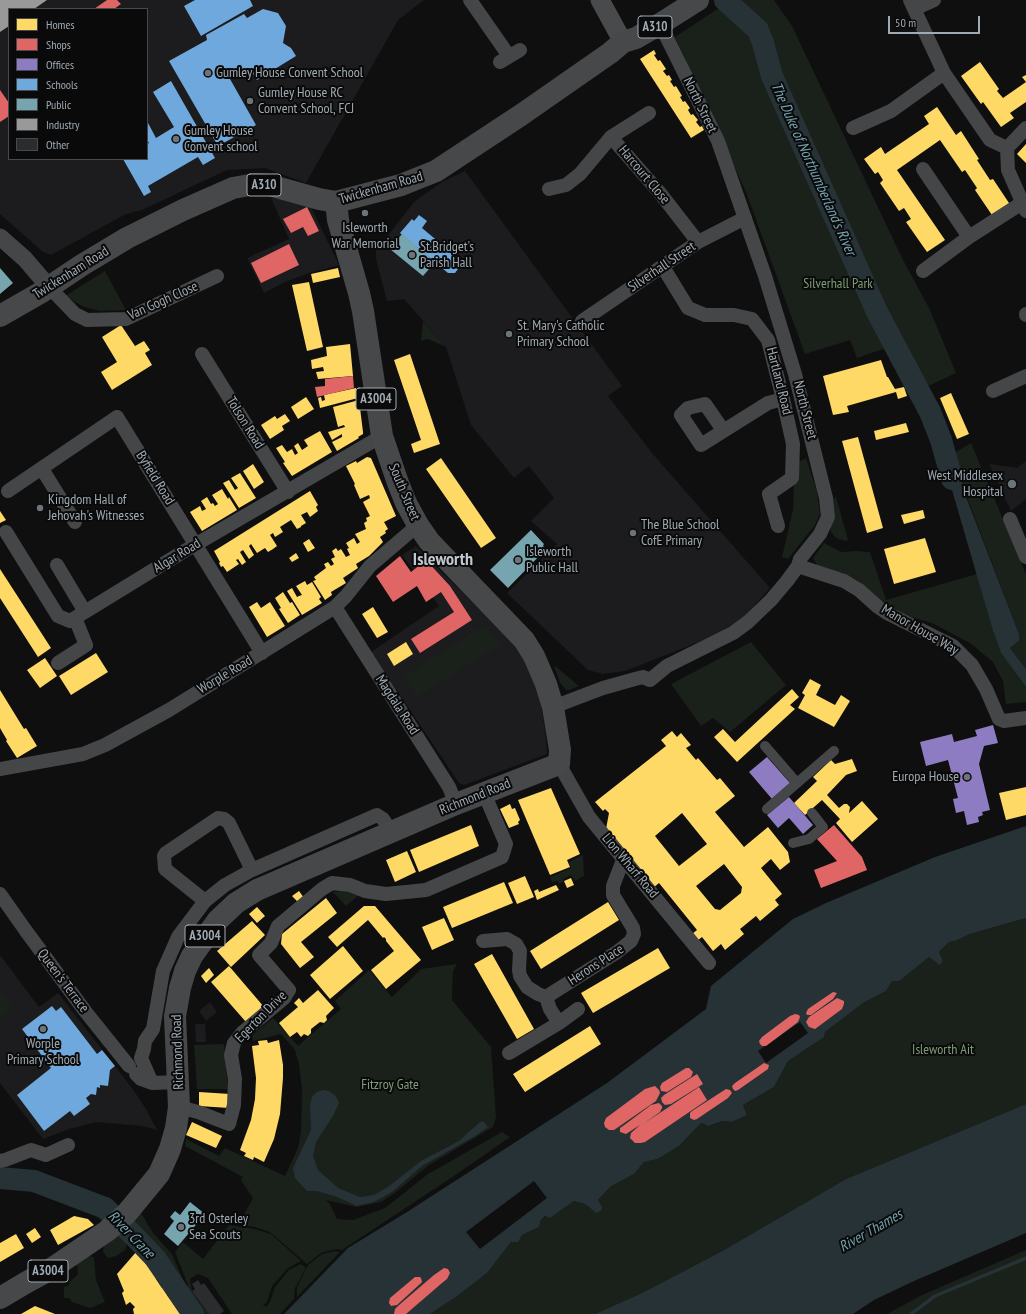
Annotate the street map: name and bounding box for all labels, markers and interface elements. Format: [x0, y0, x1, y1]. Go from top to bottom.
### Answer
legend [8, 8, 148, 160]
scale bar [890, 8, 982, 34]
text: 50 m [895, 15, 916, 30]
road number: A310 [638, 16, 672, 38]
text: Homes [46, 17, 74, 32]
text: Shops [46, 37, 71, 52]
text: Offices [46, 57, 74, 72]
place label: Gumley House Convent School [216, 65, 363, 81]
marker: Gumley House Convent School [203, 68, 213, 78]
street label: North Street [679, 74, 721, 136]
text: Schools [46, 77, 78, 92]
water label: The Duke of Northumberland's River [767, 80, 859, 258]
place label: Gumley House RC Convent School, FCJ [258, 85, 354, 118]
marker: Gumley House RC Convent School, FCJ [245, 96, 255, 106]
text: Public [46, 97, 71, 112]
text: Industry [46, 117, 80, 132]
place label: Gumley House Convent school [184, 123, 258, 156]
marker: Gumley House Convent school [171, 134, 181, 144]
text: Other [46, 137, 69, 152]
street label: Harcourt Close [615, 142, 673, 208]
street label: Twickenham Road [337, 168, 425, 208]
road number: A310 [247, 174, 281, 196]
marker: Isleworth War Memorial [360, 208, 370, 218]
place label: Isleworth War Memorial [332, 220, 398, 252]
street label: Silverhall Street [625, 238, 699, 296]
place label: St.Bridget's Parish Hall [420, 239, 474, 272]
street label: Twickenham Road [30, 243, 112, 303]
marker: St.Bridget's Parish Hall [407, 250, 417, 260]
park label: Silverhall Park [803, 276, 873, 292]
street label: Van Gogh Close [125, 278, 201, 324]
place label: St. Mary's Catholic Primary School [517, 318, 605, 350]
marker: St. Mary's Catholic Primary School [504, 329, 514, 339]
street label: Hartland Road [762, 345, 796, 417]
street label: North Street [790, 379, 820, 441]
road number: A3004 [356, 388, 396, 410]
street label: Tolson Road [223, 394, 267, 452]
street label: Byfield Road [132, 448, 178, 508]
street label: South Street [385, 461, 423, 523]
place label: West Middlesex Hospital [928, 468, 1003, 500]
marker: West Middlesex Hospital [1006, 478, 1018, 490]
place label: Kingdom Hall of Jehovah's Witnesses [48, 492, 144, 524]
marker: Kingdom Hall of Jehovah's Witnesses [35, 503, 45, 513]
place label: The Blue School CofE Primary [641, 517, 719, 550]
marker: The Blue School CofE Primary [628, 528, 638, 538]
street label: Algar Road [150, 535, 204, 577]
place label: Isleworth Public Hall [526, 544, 578, 576]
district label: Isleworth [413, 549, 473, 571]
marker: Isleworth Public Hall [513, 555, 523, 565]
street label: Manor House Way [878, 601, 962, 659]
street label: Worple Road [195, 652, 255, 698]
street label: Magdala Road [371, 672, 423, 738]
place label: Europa House [892, 769, 959, 785]
marker: Europa House [962, 772, 972, 782]
street label: Richmond Road [437, 775, 513, 819]
street label: Lion Wharf Road [598, 830, 662, 902]
road number: A3004 [185, 925, 225, 947]
street label: Herons Place [565, 941, 627, 989]
street label: Queen's Terrace [34, 946, 92, 1016]
street label: Egerton Drive [232, 988, 290, 1046]
street label: Richmond Road [168, 1014, 188, 1090]
marker: Worple Primary School [38, 1024, 48, 1034]
place label: Worple Primary School [7, 1036, 79, 1068]
park label: Isleworth Ait [912, 1042, 974, 1058]
park label: Fitzroy Gate [361, 1077, 419, 1093]
water label: River Thames [836, 1206, 906, 1256]
water label: River Crane [104, 1207, 158, 1263]
place label: 3rd Osterley Sea Scouts [189, 1211, 248, 1244]
marker: 3rd Osterley Sea Scouts [176, 1222, 186, 1232]
road number: A3004 [28, 1260, 68, 1282]

